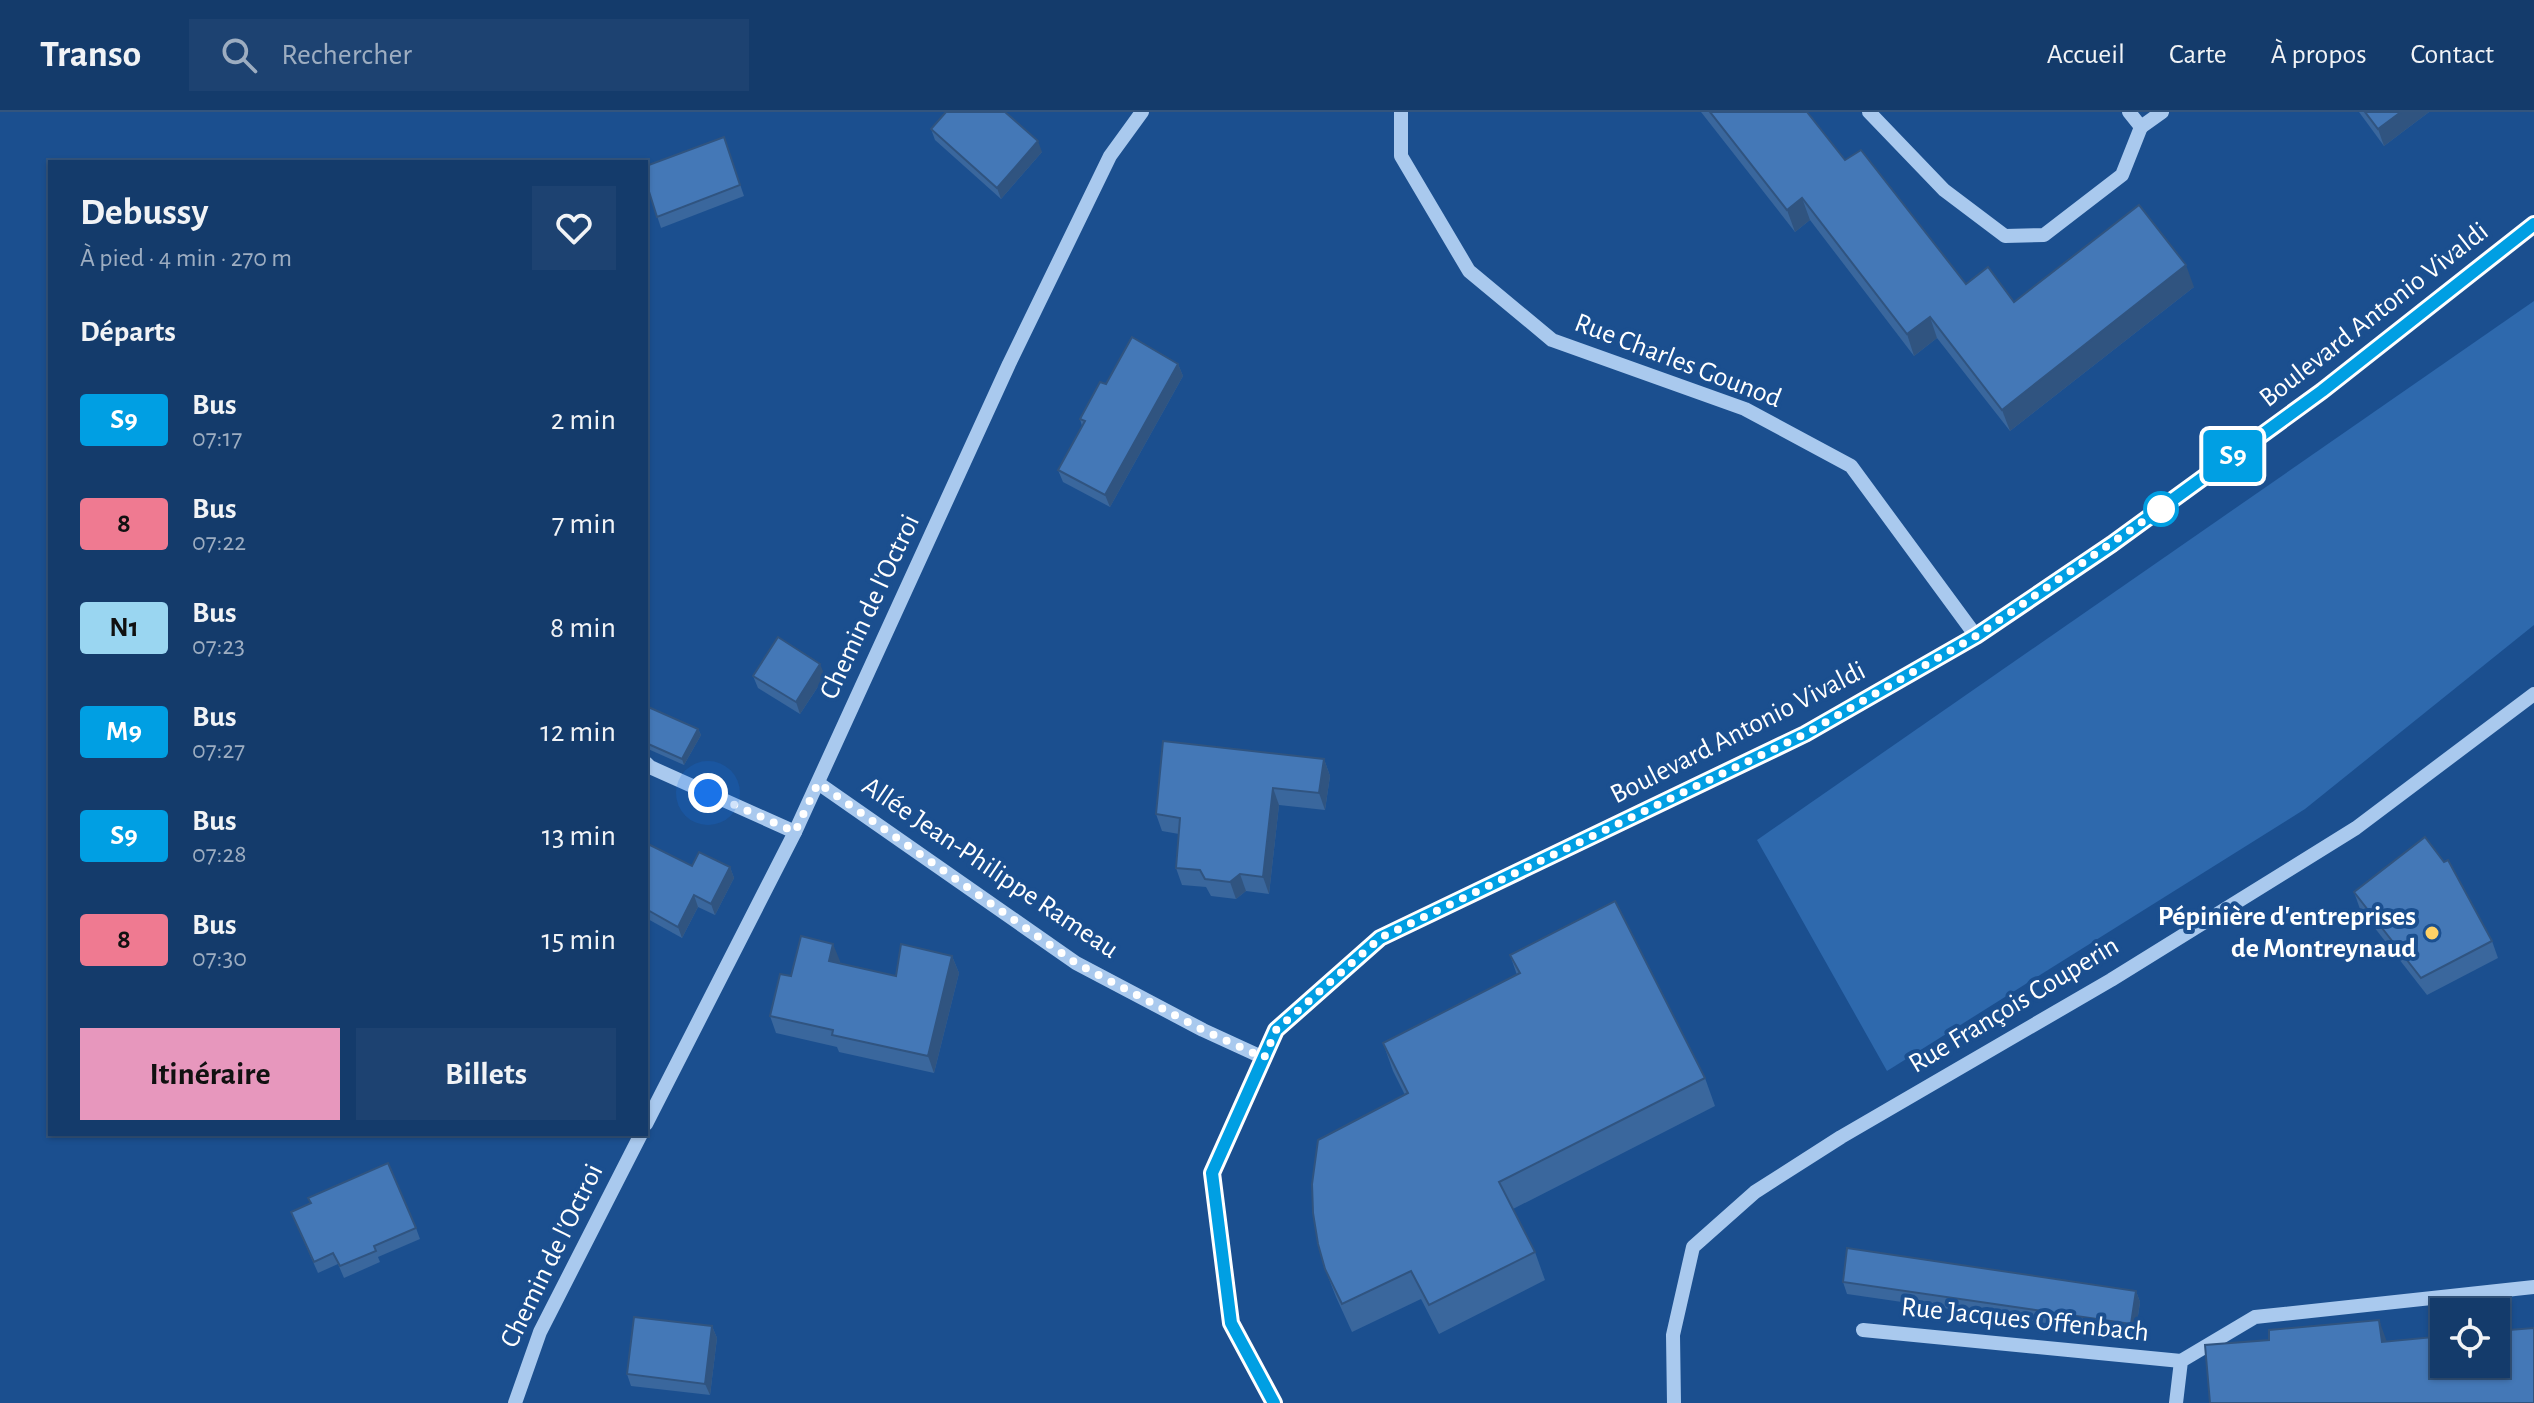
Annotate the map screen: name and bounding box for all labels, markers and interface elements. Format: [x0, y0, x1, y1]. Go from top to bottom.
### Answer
search box [189, 19, 749, 91]
icon: search [217, 33, 261, 77]
text: Transo [40, 36, 141, 74]
text: Rechercher [281, 40, 412, 70]
text: Accueil [2047, 41, 2125, 69]
text: Carte [2169, 41, 2227, 69]
text: À propos [2271, 41, 2367, 69]
text: Contact [2411, 41, 2494, 69]
button: heart [532, 186, 616, 270]
text: Debussy [80, 194, 208, 232]
street label: Boulevard Antonio Vivaldi [2254, 217, 2494, 413]
text: À pied · 4 min · 270 m [80, 245, 292, 271]
street label: Rue Charles Gounod [1571, 309, 1785, 413]
text: Départs [80, 317, 176, 347]
text: Bus [192, 390, 237, 420]
text: 2 min [551, 405, 616, 435]
text: S9 [110, 406, 138, 434]
text: 07:17 [192, 425, 242, 451]
line badge: S9 [2197, 430, 2269, 482]
text: S9 [2219, 442, 2247, 470]
unlabelled marker [2144, 492, 2178, 526]
text: Bus [192, 494, 237, 524]
text: 7 min [552, 509, 616, 539]
text: 8 [117, 510, 131, 538]
street label: Chemin de l'Octroi [815, 510, 925, 704]
text: 07:22 [192, 529, 246, 555]
text: Bus [192, 598, 237, 628]
text: 8 min [550, 613, 616, 643]
text: N1 [109, 614, 139, 642]
text: 07:23 [192, 633, 245, 659]
street label: Boulevard Antonio Vivaldi [1606, 657, 1870, 809]
text: Bus [192, 702, 237, 732]
text: 12 min [540, 717, 616, 747]
text: M9 [106, 718, 142, 746]
text: 07:27 [192, 737, 245, 763]
street label: Allée Jean-Philippe Rameau [857, 772, 1123, 964]
your location [688, 773, 728, 813]
text: Bus [192, 806, 237, 836]
text: 13 min [542, 821, 616, 851]
text: S9 [110, 822, 138, 850]
text: 07:28 [192, 841, 247, 867]
place label: Pépinière d'entreprises de Montreynaud [2158, 903, 2416, 963]
text: Bus [192, 910, 237, 940]
marker: Pépinière d'entreprises de Montreynaud [2423, 924, 2441, 942]
text: 15 min [541, 925, 616, 955]
text: 8 [117, 926, 131, 954]
street label: Rue François Couperin [1904, 931, 2124, 1079]
text: 07:30 [192, 945, 247, 971]
button: Itinéraire [80, 1028, 340, 1120]
button: Billets [356, 1028, 616, 1120]
street label: Chemin de l'Octroi [495, 1160, 609, 1352]
street label: Rue Jacques Offenbach [1900, 1293, 2150, 1347]
map controls [2430, 1298, 2510, 1378]
button: locate [2430, 1298, 2510, 1378]

